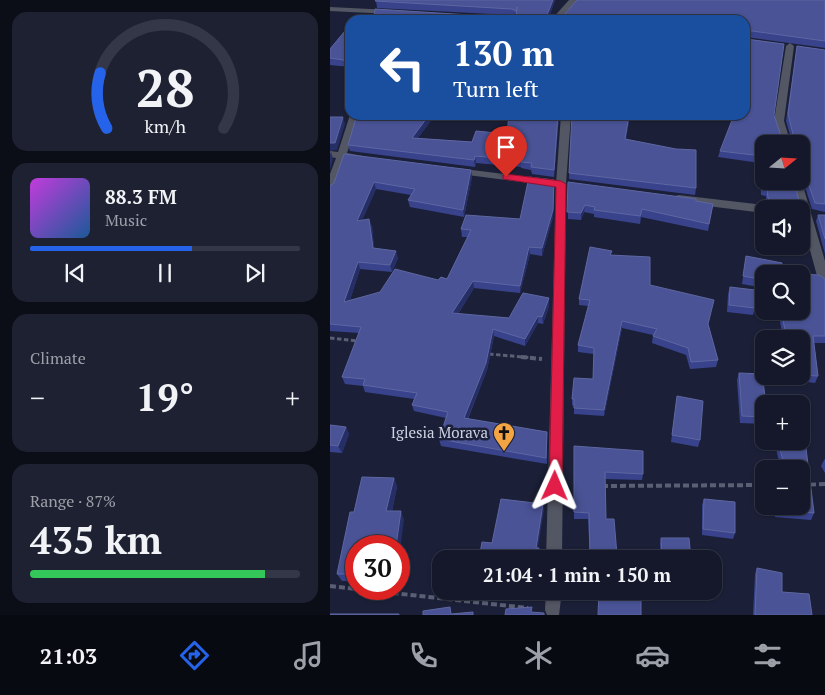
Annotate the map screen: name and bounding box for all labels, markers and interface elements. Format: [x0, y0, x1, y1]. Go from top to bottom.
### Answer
text: 130 m [453, 30, 554, 76]
icon: left [370, 35, 435, 100]
text: 28 [136, 53, 194, 122]
text: Turn left [453, 74, 539, 103]
text: km/h [144, 114, 186, 138]
pin [485, 126, 527, 177]
icon: arrive [492, 133, 520, 161]
north arrow [755, 135, 810, 190]
map controls [755, 135, 810, 515]
text: 88.3 FM [105, 184, 177, 209]
button: sound [755, 200, 810, 255]
text: Music [105, 209, 147, 231]
icon: previous [61, 259, 89, 287]
icon: pause [151, 259, 179, 287]
icon: next [241, 259, 269, 287]
button: search [755, 265, 810, 320]
button: layers [755, 330, 810, 385]
text: Climate [30, 347, 86, 369]
text: 19° [136, 372, 194, 422]
text: − [30, 379, 45, 416]
text: + [285, 379, 300, 416]
button: + [755, 395, 810, 450]
church icon: Iglesia Morava [492, 421, 516, 452]
place label: Iglesia Morava [391, 422, 488, 442]
position arrow [528, 459, 580, 511]
button: − [755, 460, 810, 515]
text: Range · 87% [30, 490, 116, 512]
text: 435 km [30, 515, 162, 565]
speed limit sign: 30 [345, 535, 410, 600]
text: 21:04 · 1 min · 150 m [483, 562, 671, 587]
icon: directions [177, 638, 212, 673]
icon: music [291, 638, 326, 673]
icon: phone [406, 638, 441, 673]
icon: climate [521, 638, 556, 673]
icon: car [635, 638, 670, 673]
icon: filters [750, 638, 785, 673]
text: 21:03 [40, 641, 97, 670]

